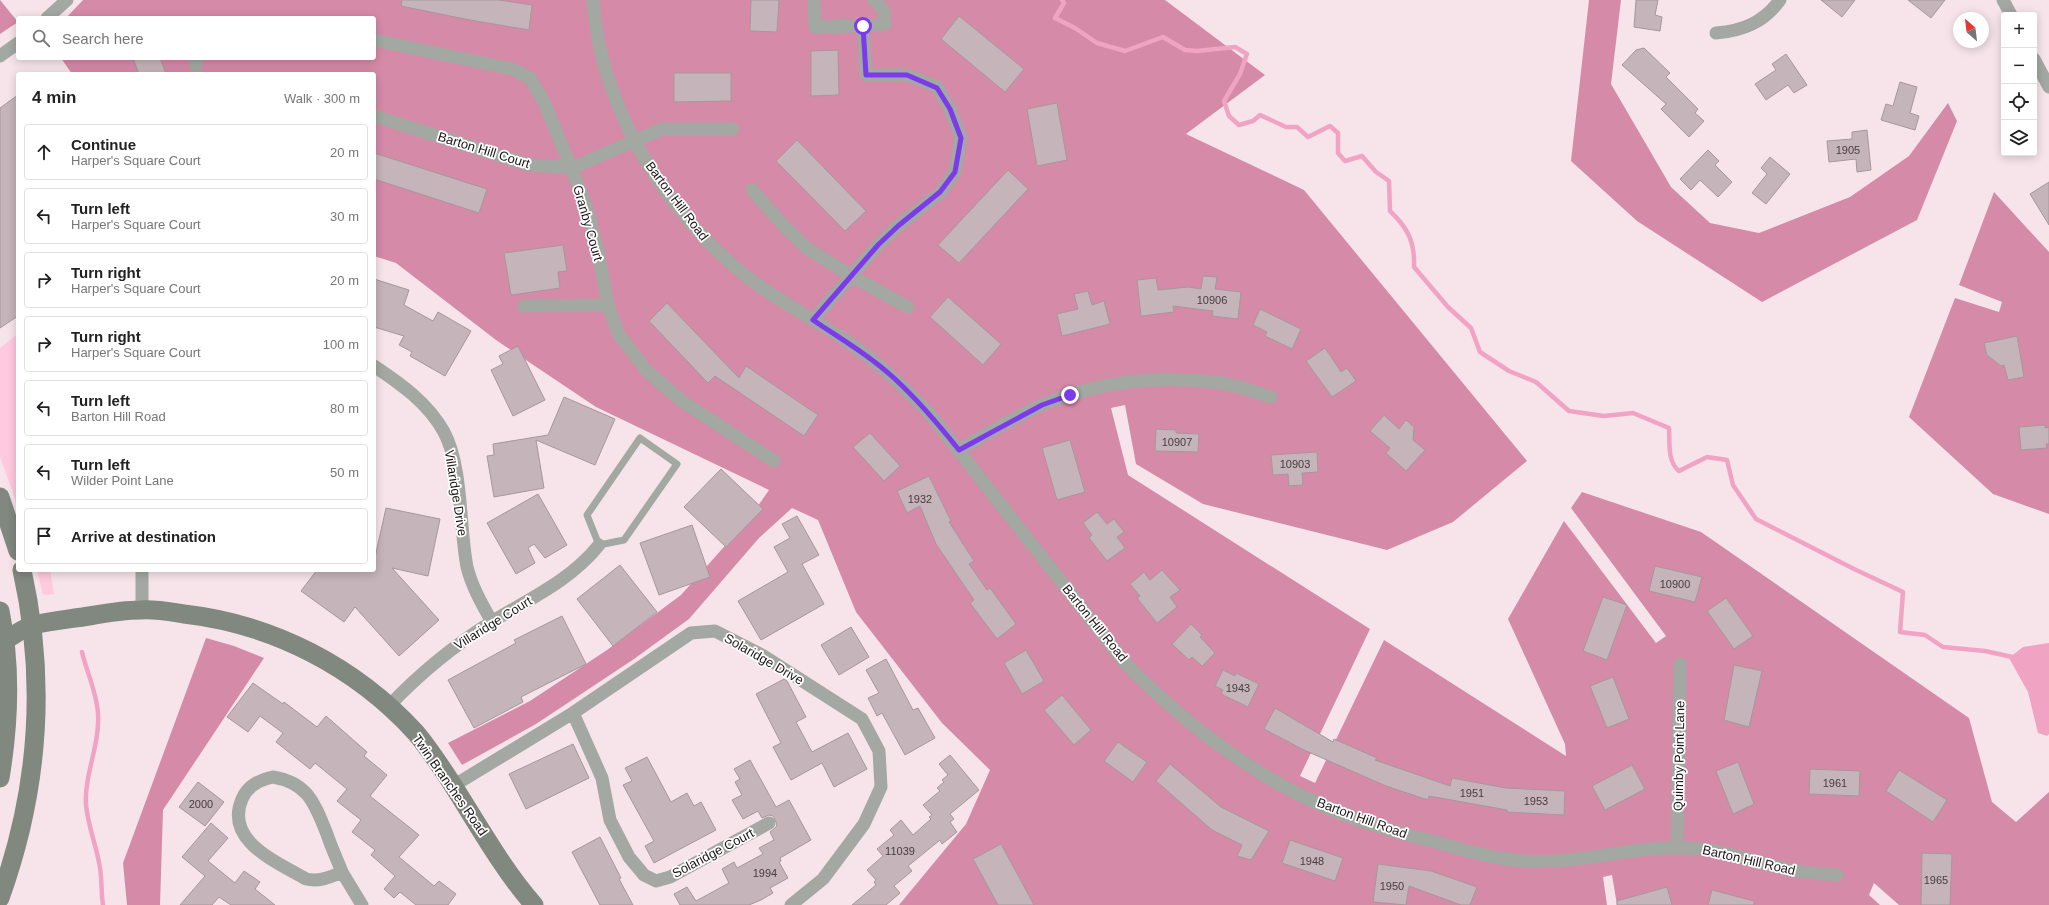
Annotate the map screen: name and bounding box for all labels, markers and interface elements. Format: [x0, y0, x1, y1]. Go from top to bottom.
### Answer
north arrow [1953, 12, 1989, 48]
map controls [2001, 12, 2037, 156]
button: + [2001, 12, 2037, 48]
search box [16, 16, 376, 60]
route start [854, 17, 872, 35]
icon: search [30, 27, 52, 49]
text: Search here [62, 30, 144, 47]
button: − [2001, 48, 2037, 84]
button: locate [2001, 84, 2037, 120]
text: 4 min [32, 88, 76, 107]
text: Walk · 300 m [284, 91, 360, 106]
button: layers [2001, 120, 2037, 156]
street label: Barton Hill Court [436, 129, 532, 171]
text: Continue [71, 136, 136, 153]
icon: ahead [33, 141, 55, 163]
house number: 1905 [1836, 144, 1860, 156]
text: 20 m [330, 145, 359, 160]
text: Harper's Square Court [71, 153, 201, 168]
street label: Barton Hill Road [643, 159, 711, 243]
street label: Granby Court [570, 183, 606, 263]
text: Turn left [71, 200, 130, 217]
icon: left [33, 205, 55, 227]
text: 30 m [330, 209, 359, 224]
text: Harper's Square Court [71, 217, 201, 232]
text: Turn right [71, 264, 141, 281]
icon: right [33, 269, 55, 291]
text: 20 m [330, 273, 359, 288]
text: Harper's Square Court [71, 281, 201, 296]
house number: 10906 [1197, 294, 1227, 306]
text: Turn right [71, 328, 141, 345]
icon: right [33, 333, 55, 355]
text: 100 m [323, 337, 359, 352]
text: Harper's Square Court [71, 345, 201, 360]
route end [1061, 386, 1079, 404]
text: Turn left [71, 392, 130, 409]
icon: left [33, 397, 55, 419]
text: 80 m [330, 401, 359, 416]
text: Barton Hill Road [71, 409, 166, 424]
house number: 10907 [1162, 436, 1192, 448]
street label: Villaridge Drive [442, 449, 470, 537]
text: Turn left [71, 456, 130, 473]
house number: 10903 [1280, 458, 1310, 470]
icon: left [33, 461, 55, 483]
text: 50 m [330, 465, 359, 480]
text: Wilder Point Lane [71, 473, 174, 488]
house number: 1932 [908, 493, 932, 505]
icon: arrive [33, 525, 55, 547]
text: Arrive at destination [71, 528, 216, 545]
house number: 10900 [1660, 578, 1690, 590]
street label: Barton Hill Road [1059, 581, 1131, 665]
street label: Villaridge Court [451, 593, 535, 653]
street label: Solaridge Drive [722, 630, 806, 688]
house number: 1943 [1226, 682, 1250, 694]
street label: Quimby Point Lane [1671, 701, 1687, 811]
street label: Twin Branches Road [409, 732, 491, 838]
house number: 1961 [1823, 777, 1847, 789]
house number: 1951 [1460, 787, 1484, 799]
street label: Barton Hill Road [1315, 795, 1409, 841]
house number: 1953 [1524, 795, 1548, 807]
house number: 2000 [189, 798, 213, 810]
street label: Solaridge Court [670, 825, 757, 881]
street label: Barton Hill Road [1701, 842, 1797, 878]
house number: 11039 [885, 845, 915, 857]
house number: 1948 [1300, 855, 1324, 867]
house number: 1994 [753, 867, 777, 879]
house number: 1965 [1924, 874, 1948, 886]
house number: 1950 [1380, 880, 1404, 892]

